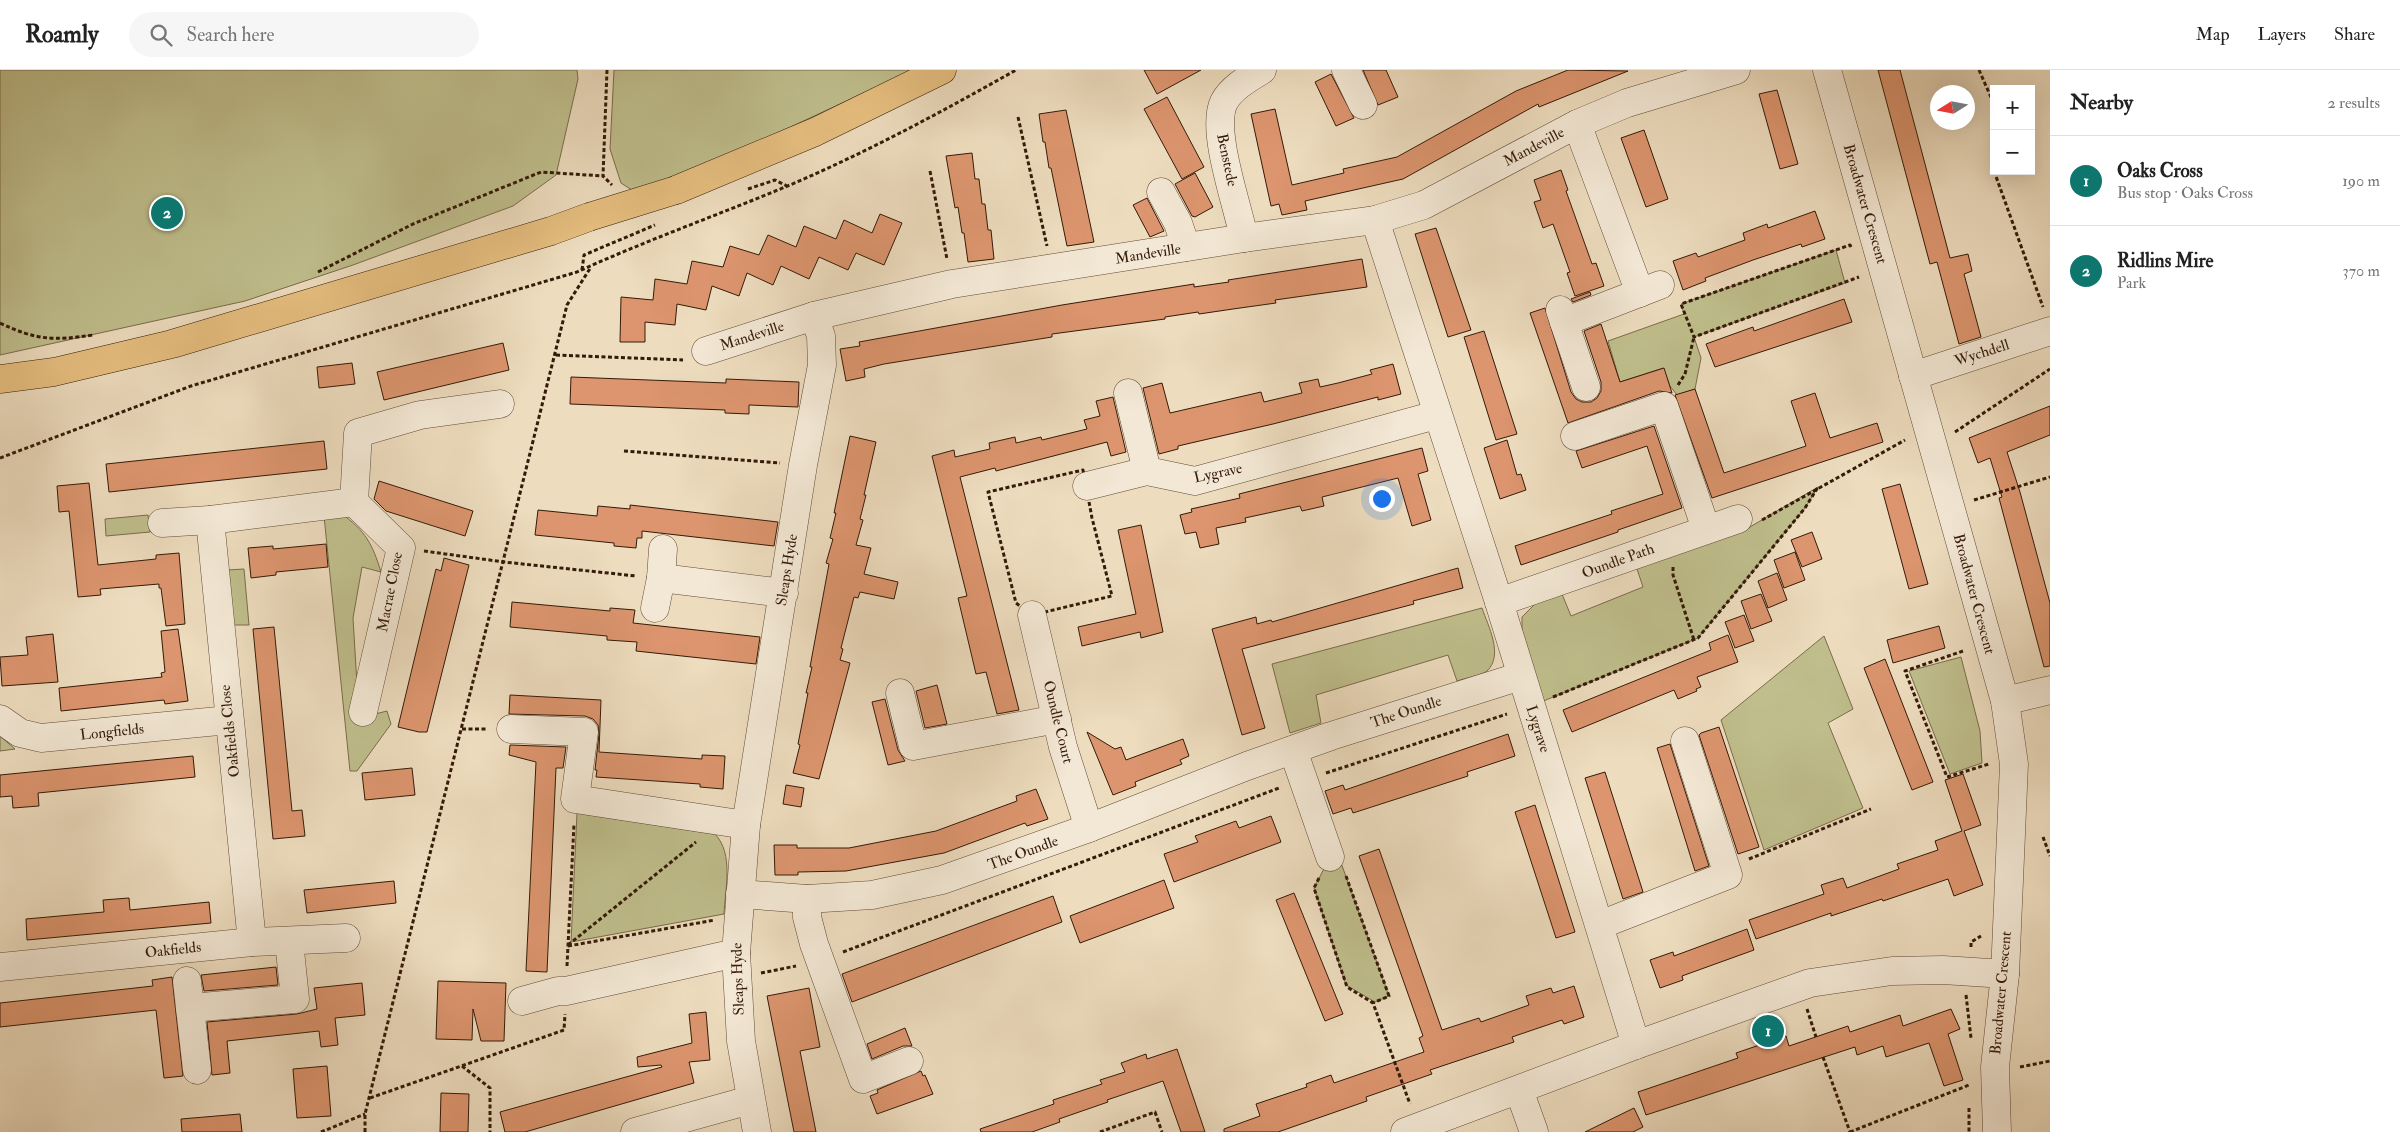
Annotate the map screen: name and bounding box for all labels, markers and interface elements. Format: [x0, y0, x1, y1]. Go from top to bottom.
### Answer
search box [129, 12, 479, 57]
text: Roamly [25, 19, 99, 50]
icon: search [147, 21, 175, 49]
text: Search here [187, 23, 274, 47]
text: Map [2196, 23, 2230, 46]
text: Layers [2258, 23, 2306, 46]
text: Share [2334, 23, 2375, 46]
north arrow [1930, 85, 1975, 130]
map controls [1990, 85, 2035, 175]
button: + [1990, 85, 2035, 130]
text: Nearby [2070, 89, 2133, 116]
text: 2 results [2327, 93, 2380, 113]
street label: Mandeville [1500, 123, 1568, 171]
button: − [1990, 130, 2035, 175]
street label: Benstede [1212, 132, 1242, 188]
street label: Broadwater Crescent [1839, 142, 1891, 266]
text: Oaks Cross [2117, 159, 2203, 183]
text: 1 [2083, 171, 2089, 191]
text: 190 m [2342, 171, 2380, 191]
text: Bus stop · Oaks Cross [2117, 183, 2253, 203]
pin: 2 [151, 194, 183, 232]
street label: Mandeville [1114, 239, 1182, 269]
text: Ridlins Mire [2117, 249, 2214, 273]
text: 2 [2082, 261, 2090, 281]
text: 370 m [2343, 261, 2380, 281]
text: Park [2117, 273, 2146, 293]
street label: Mandeville [718, 317, 786, 355]
street label: Wychdell [1951, 335, 2012, 371]
street label: Lygrave [1192, 459, 1244, 487]
your location [1369, 486, 1395, 512]
street label: Broadwater Crescent [1949, 532, 1999, 656]
street label: Sleaps Hyde [772, 533, 803, 608]
street label: Oundle Path [1579, 539, 1657, 583]
street label: Macrae Close [373, 550, 407, 634]
street label: Oundle Court [1039, 679, 1077, 766]
street label: Oakfields Close [216, 684, 244, 778]
street label: The Oundle [1368, 692, 1444, 732]
street label: Lygrave [1521, 703, 1555, 755]
street label: Longfields [79, 719, 145, 745]
street label: The Oundle [985, 831, 1061, 875]
street label: Broadwater Crescent [1986, 930, 2016, 1056]
street label: Oakfields [144, 938, 202, 962]
street label: Sleaps Hyde [727, 942, 750, 1016]
pin: 1 [1752, 1012, 1784, 1050]

